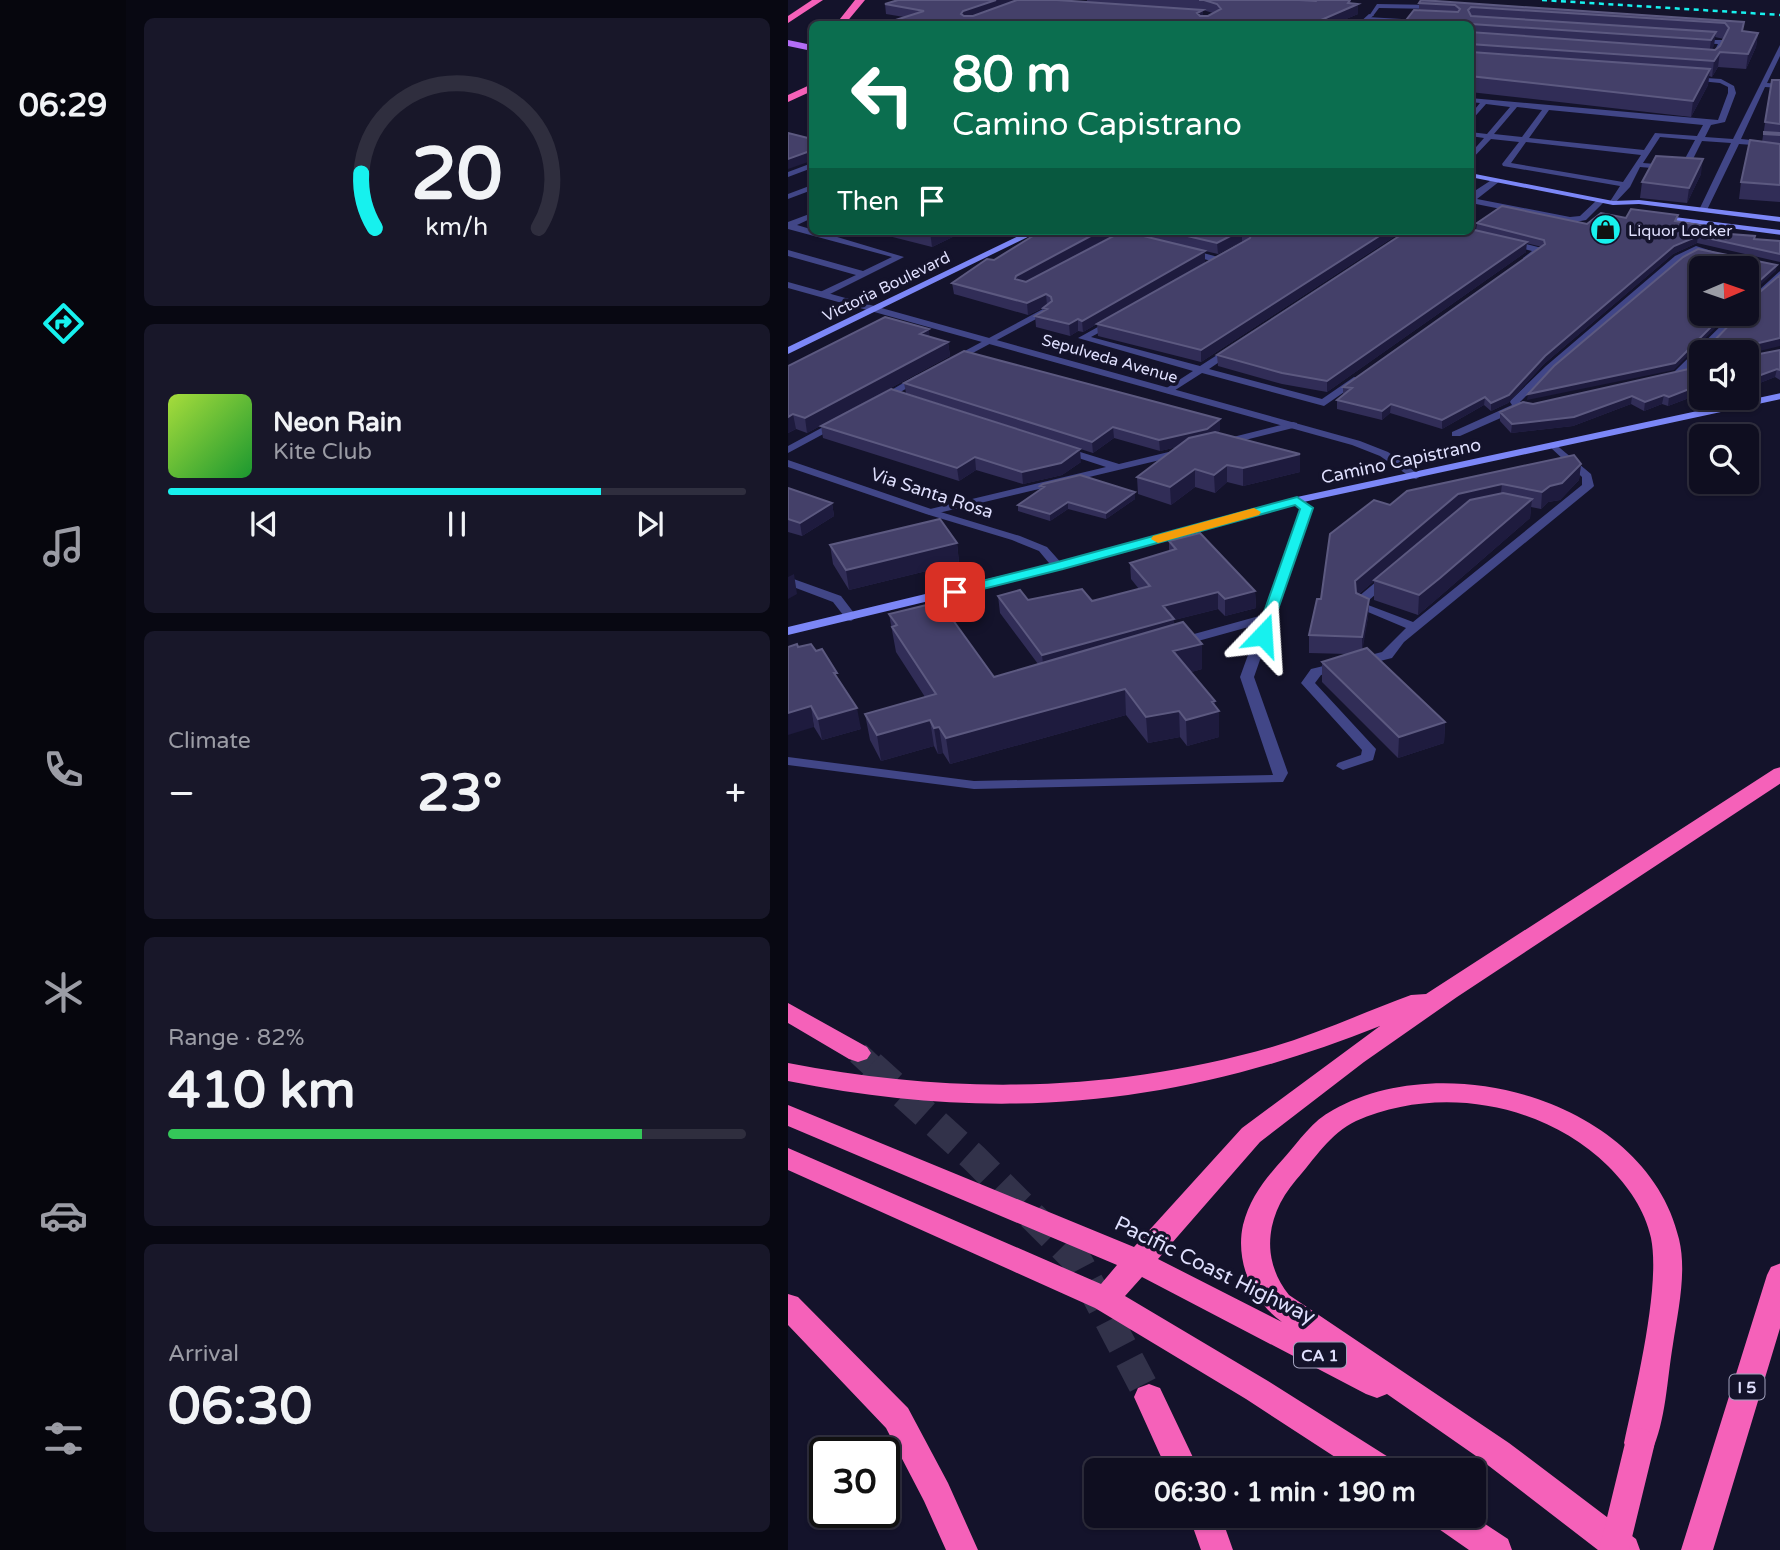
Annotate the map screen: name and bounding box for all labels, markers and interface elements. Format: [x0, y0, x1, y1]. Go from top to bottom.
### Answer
text: 80 m [952, 46, 1071, 105]
icon: left [837, 49, 928, 140]
text: 06:29 [19, 87, 107, 125]
text: Camino Capistrano [952, 106, 1242, 144]
text: 20 [411, 132, 503, 220]
icon: arrive [913, 182, 951, 220]
text: Then [837, 186, 899, 217]
text: km/h [426, 212, 488, 242]
shop icon: Liquor Locker [1588, 213, 1622, 247]
place label: Liquor Locker [1628, 221, 1733, 241]
street label: Victoria Boulevard [819, 247, 953, 326]
north arrow [1689, 256, 1759, 326]
map controls [1689, 256, 1759, 494]
icon: directions [39, 299, 88, 348]
street label: Sepulveda Avenue [1039, 330, 1180, 388]
button: sound [1689, 340, 1759, 410]
text: Neon Rain [273, 407, 402, 438]
button: search [1689, 424, 1759, 494]
street label: Camino Capistrano [1319, 433, 1483, 489]
text: Kite Club [273, 438, 372, 466]
street label: Via Santa Rosa [868, 463, 996, 523]
icon: previous [245, 505, 283, 543]
icon: pause [438, 505, 476, 543]
icon: next [631, 505, 669, 543]
icon: music [39, 522, 88, 571]
pin [925, 562, 985, 622]
icon: arrive [936, 573, 974, 611]
position arrow [1226, 598, 1300, 672]
text: Climate [168, 727, 251, 755]
icon: phone [39, 745, 88, 794]
text: 23° [417, 762, 502, 825]
text: − [168, 771, 195, 817]
text: + [725, 771, 746, 817]
icon: climate [39, 968, 88, 1017]
text: Range · 82% [168, 1024, 304, 1052]
text: 410 km [168, 1059, 356, 1122]
icon: car [39, 1191, 88, 1240]
street label: Pacific Coast Highway [1110, 1211, 1319, 1330]
text: Arrival [168, 1340, 239, 1368]
road number: CA 1 [1294, 1343, 1346, 1368]
road number: I 5 [1730, 1374, 1764, 1400]
text: 06:30 [168, 1375, 312, 1438]
icon: filters [39, 1414, 88, 1463]
speed limit sign: 30 [809, 1437, 900, 1528]
text: 06:30 · 1 min · 190 m [1154, 1477, 1416, 1508]

